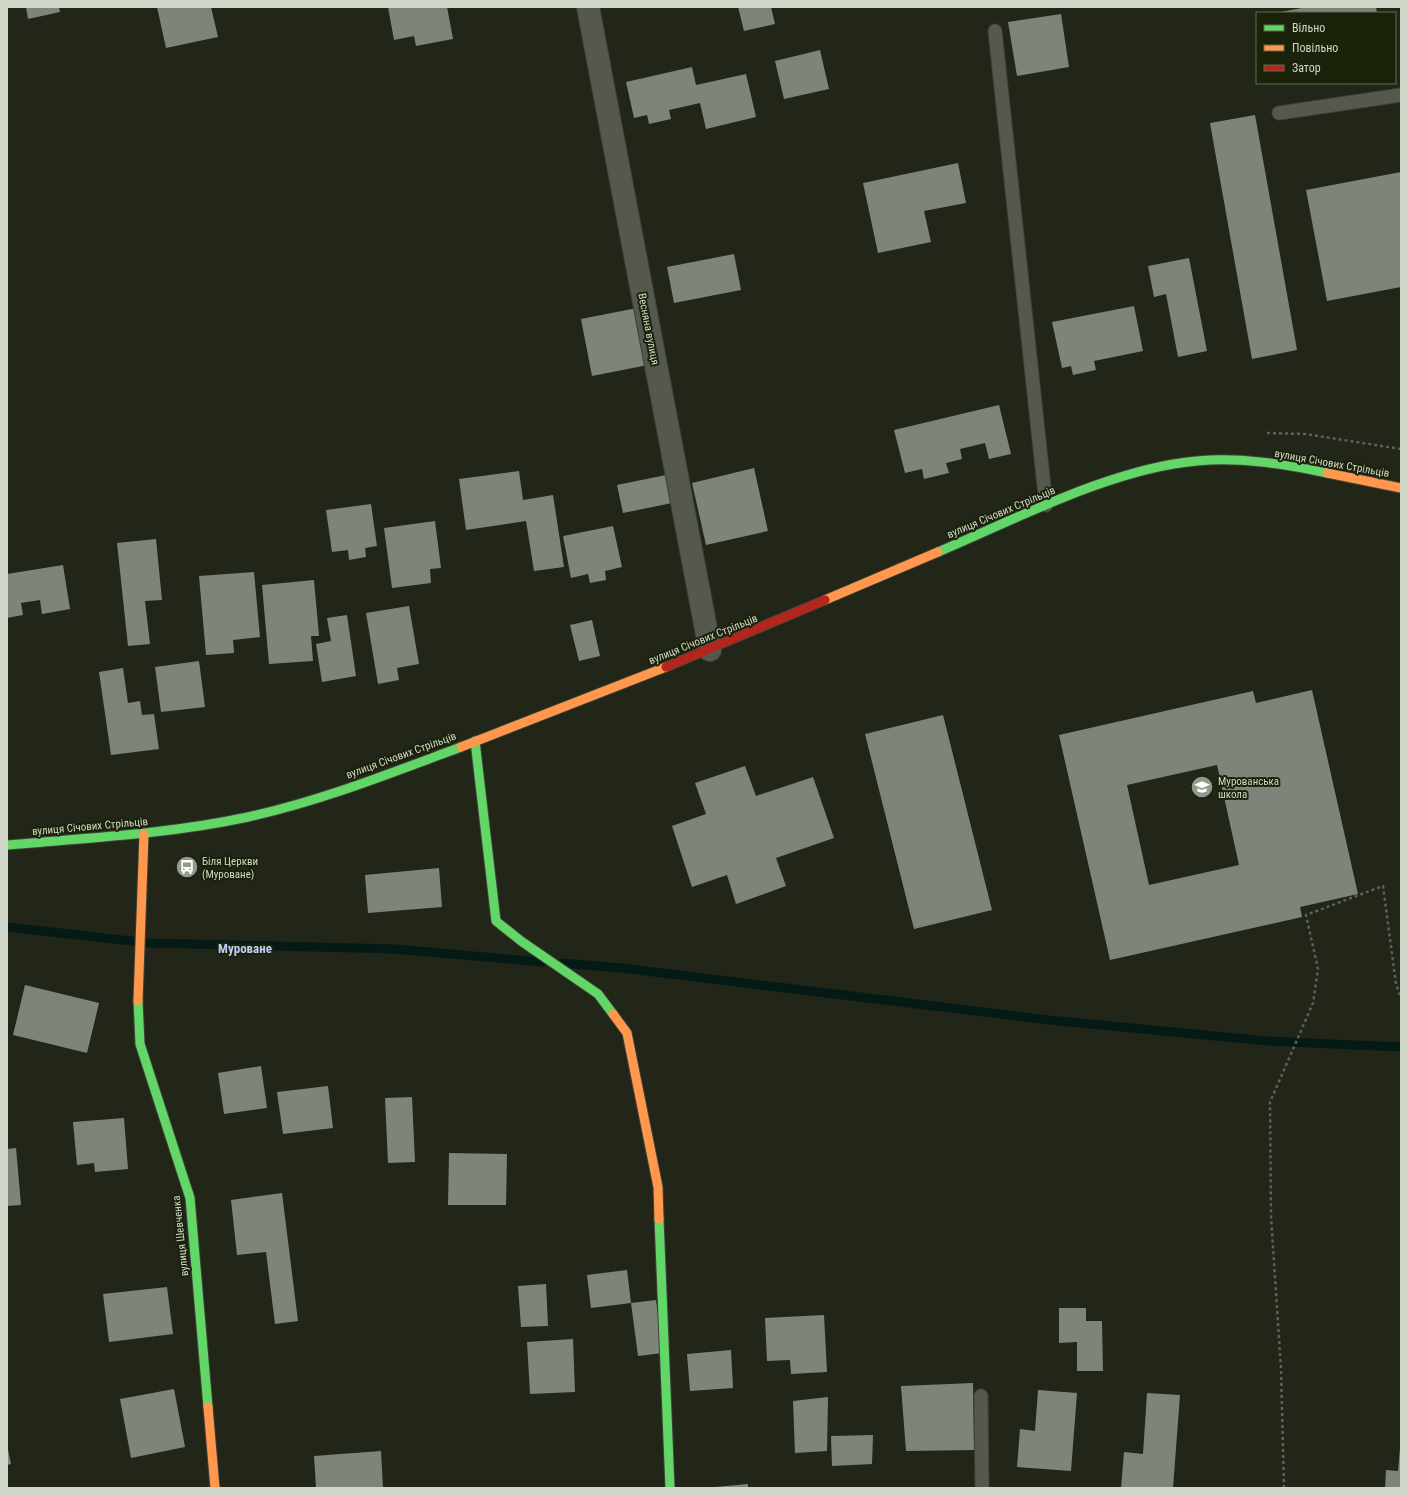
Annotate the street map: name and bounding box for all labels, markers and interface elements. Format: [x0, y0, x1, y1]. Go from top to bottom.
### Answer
legend [1256, 12, 1396, 84]
text: Вільно [1292, 21, 1325, 35]
text: Повільно [1292, 41, 1338, 55]
text: Затор [1292, 61, 1321, 75]
street label: Весняна вулиця [635, 292, 662, 366]
street label: вулиця Січових Стрільців [1273, 447, 1390, 480]
street label: вулиця Січових Стрільців [945, 484, 1057, 541]
street label: вулиця Січових Стрільців [647, 612, 760, 667]
street label: вулиця Січових Стрільців [344, 729, 458, 781]
school or university icon: Мурованська школа [1189, 774, 1215, 800]
place label: Мурованська школа [1218, 775, 1279, 801]
street label: вулиця Січових Стрільців [32, 815, 149, 838]
bus stop icon: Біля Церкви (Муроване) [174, 854, 200, 880]
place label: Біля Церкви (Муроване) [202, 855, 258, 881]
district label: Муроване [218, 941, 272, 956]
street label: вулиця Шевченка [170, 1195, 191, 1277]

